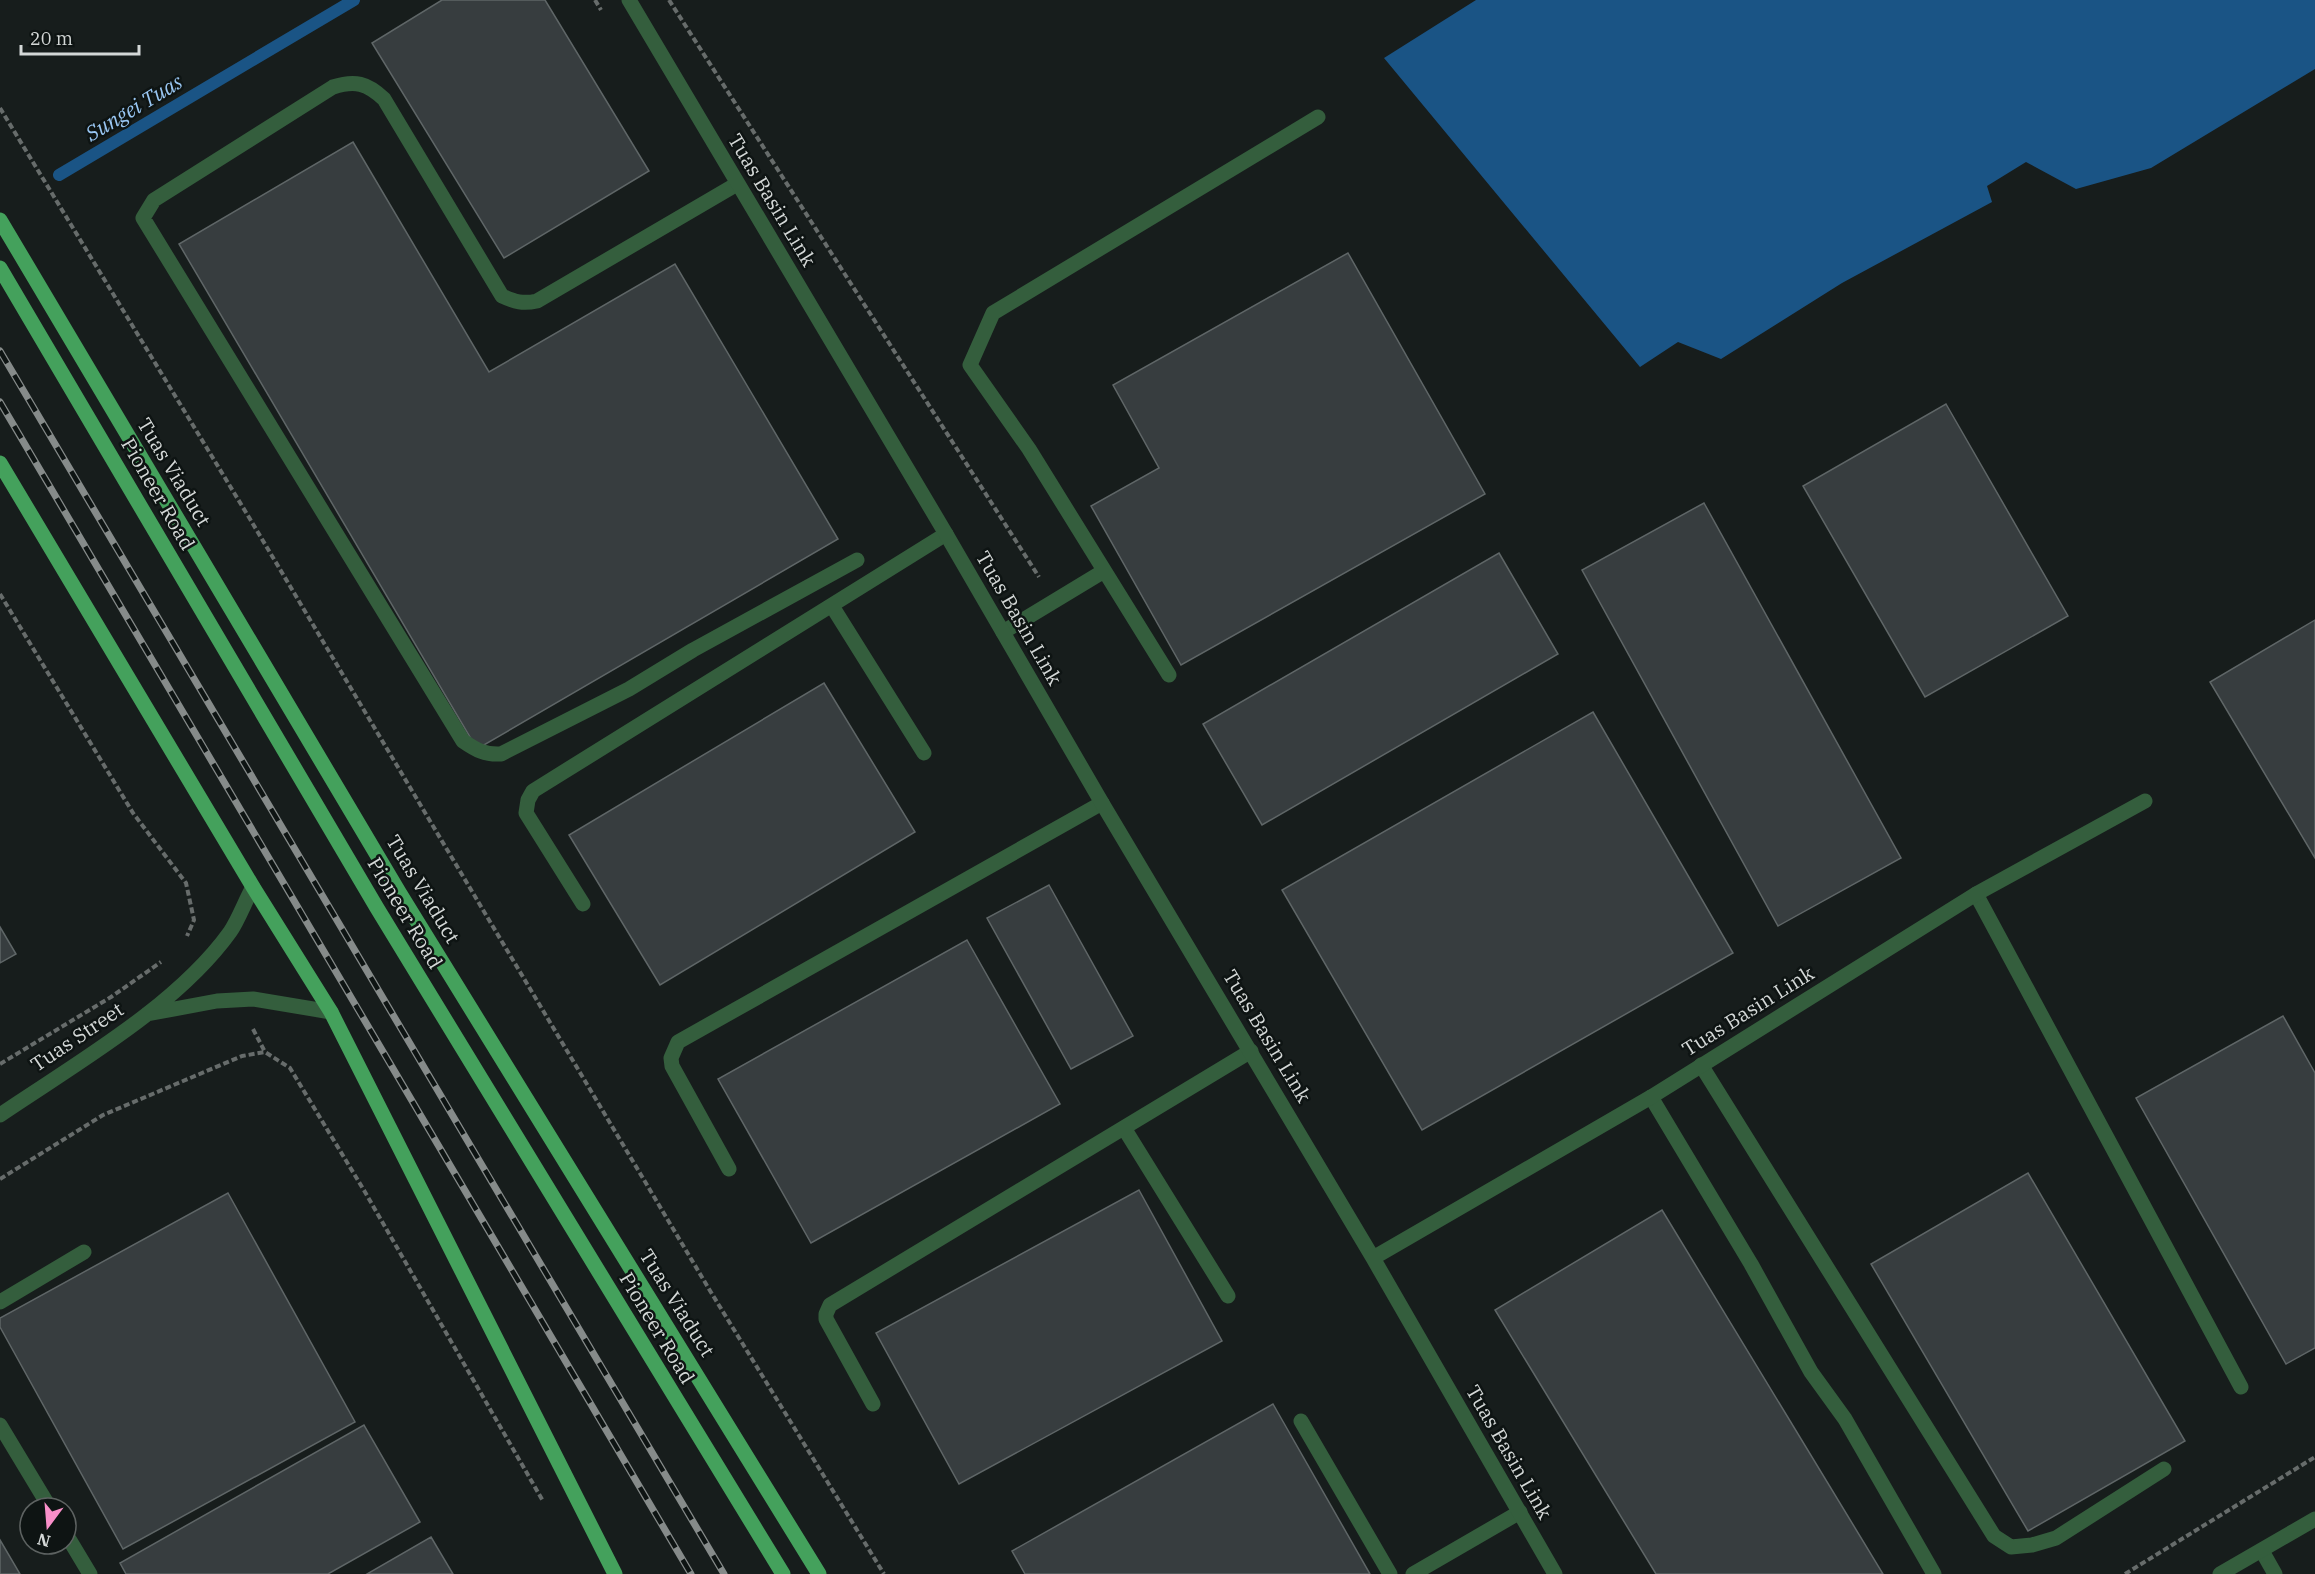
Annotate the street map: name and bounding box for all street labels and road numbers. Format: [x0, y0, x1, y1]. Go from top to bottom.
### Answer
street label: Tuas Basin Link [722, 128, 823, 272]
street label: Tuas Viaduct [131, 412, 218, 531]
street label: Pioneer Road [115, 433, 201, 555]
street label: Tuas Basin Link [970, 546, 1069, 690]
street label: Tuas Viaduct [380, 829, 467, 948]
street label: Pioneer Road [362, 852, 449, 973]
street label: Tuas Basin Link [1677, 959, 1819, 1062]
street label: Tuas Basin Link [1217, 964, 1318, 1108]
street label: Tuas Street [25, 996, 128, 1078]
street label: Tuas Viaduct [634, 1244, 721, 1362]
street label: Pioneer Road [614, 1267, 701, 1388]
street label: Tuas Basin Link [1460, 1380, 1559, 1524]

